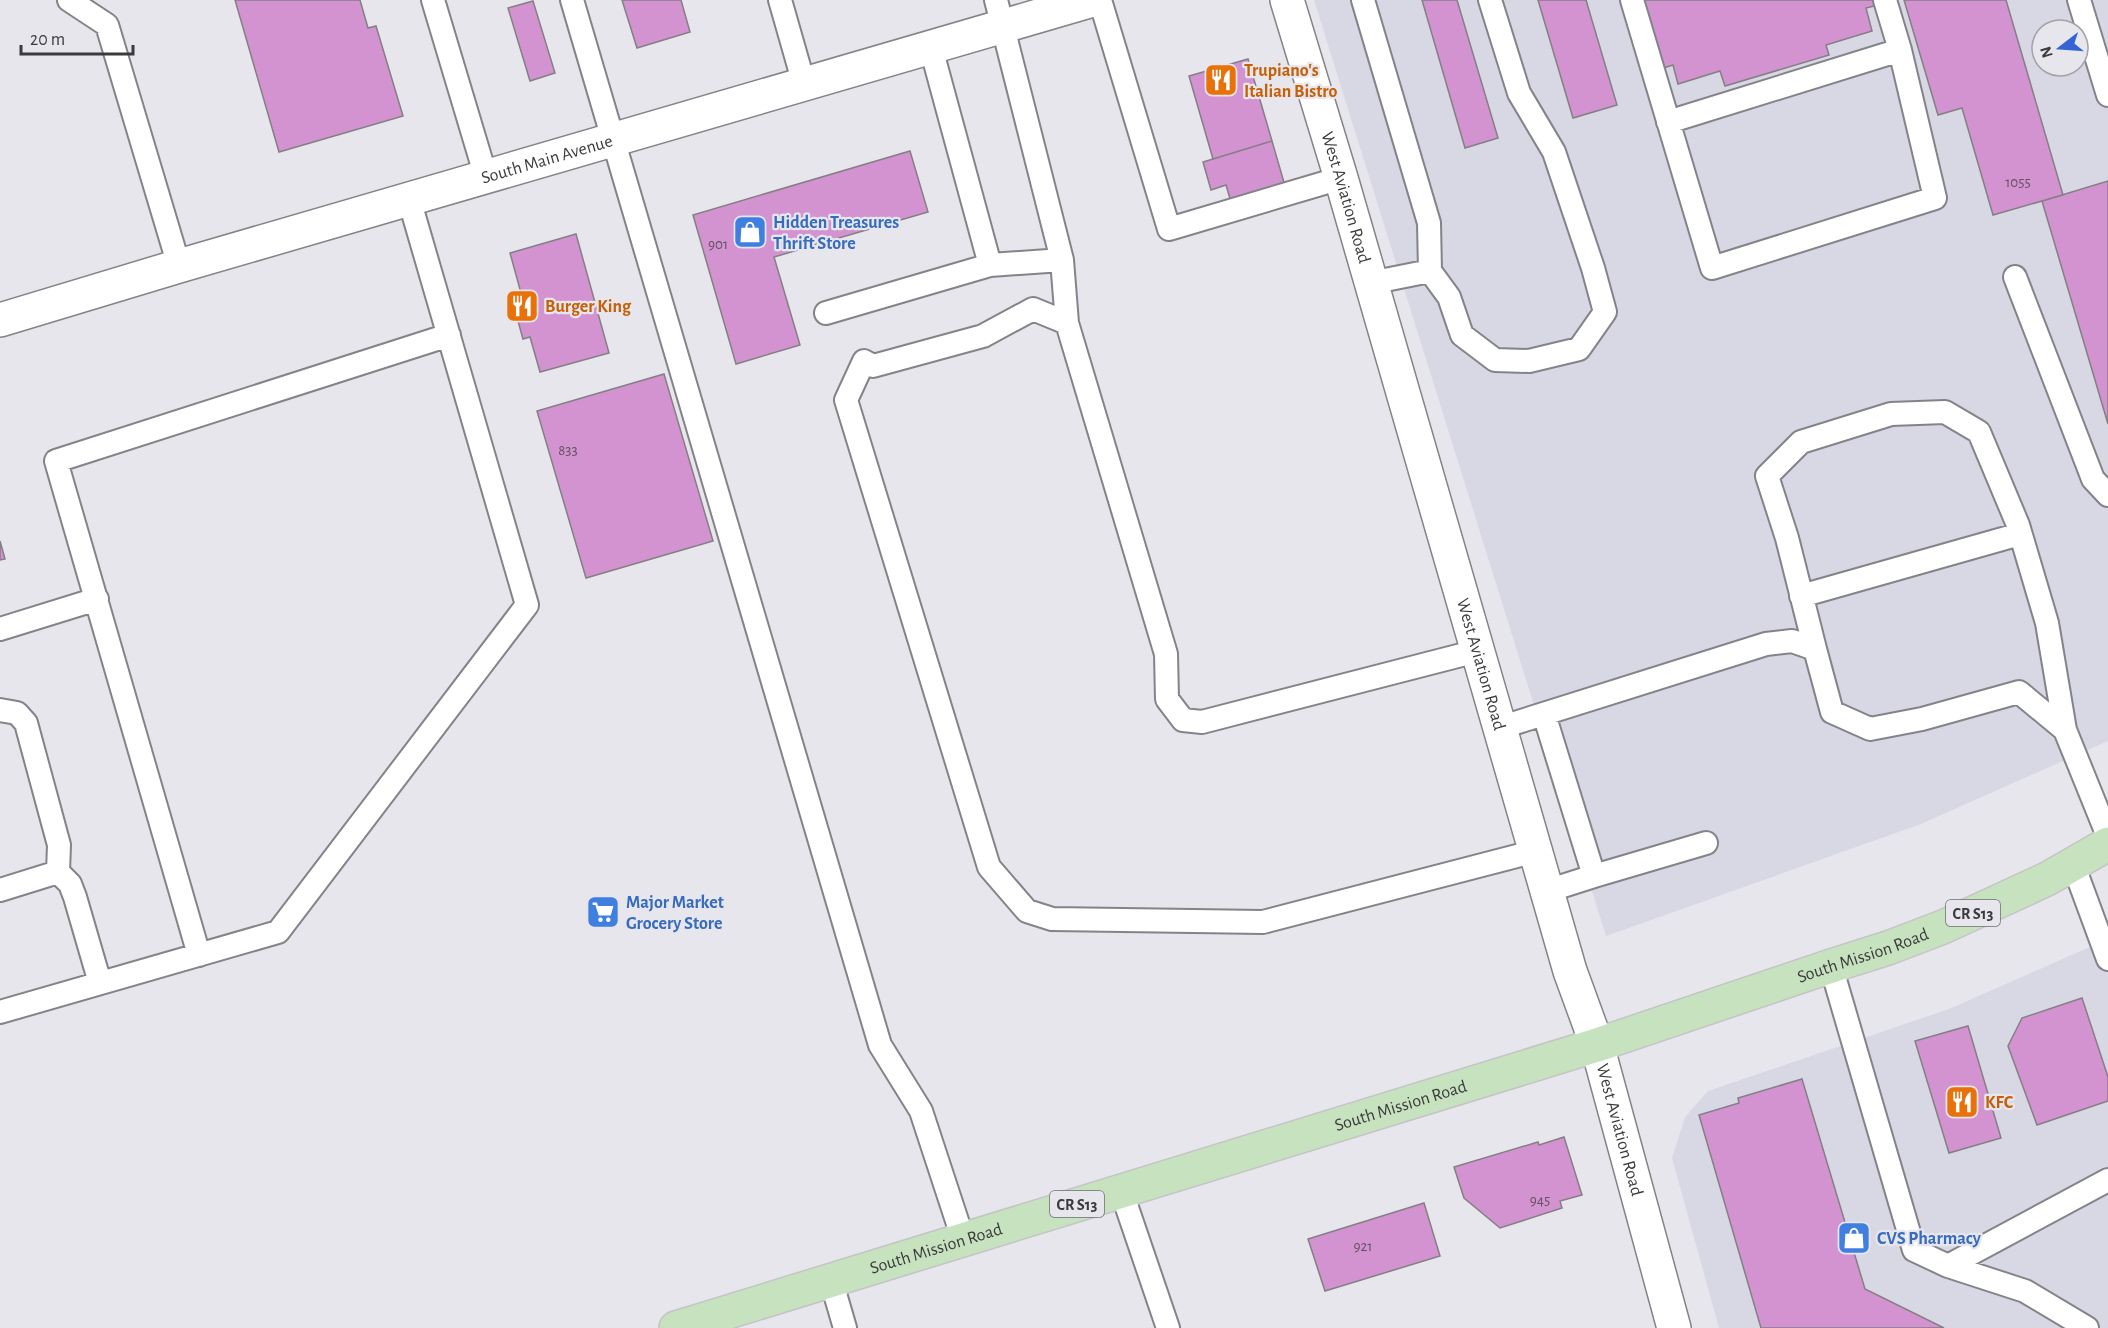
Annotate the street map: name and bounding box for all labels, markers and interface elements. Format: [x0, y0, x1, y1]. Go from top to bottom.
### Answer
scale bar [21, 18, 134, 56]
north arrow [2030, 18, 2090, 78]
text: 20 m [30, 31, 65, 49]
text: N [2037, 44, 2056, 60]
restaurant icon: Trupiano's Italian Bistro [1203, 62, 1239, 98]
place label: Trupiano's Italian Bistro [1244, 62, 1337, 101]
street label: West Aviation Road [1317, 130, 1373, 265]
street label: South Main Avenue [479, 132, 615, 188]
house number: 1055 [2005, 175, 2031, 190]
shop icon: Hidden Treasures Thrift Store [732, 214, 768, 250]
place label: Hidden Treasures Thrift Store [773, 214, 899, 253]
house number: 901 [708, 237, 728, 252]
restaurant icon: Burger King [504, 288, 540, 324]
place label: Burger King [545, 298, 632, 316]
house number: 833 [558, 443, 578, 458]
street label: West Aviation Road [1453, 596, 1508, 732]
supermarket icon: Major Market Grocery Store [585, 894, 621, 930]
place label: Major Market Grocery Store [626, 894, 724, 933]
road number: CR S13 [1946, 900, 2000, 926]
street label: South Mission Road [1795, 925, 1931, 987]
street label: West Aviation Road [1593, 1062, 1646, 1198]
street label: South Mission Road [1333, 1078, 1469, 1135]
restaurant icon: KFC [1944, 1084, 1980, 1120]
place label: KFC [1985, 1094, 2014, 1112]
road number: CR S13 [1050, 1191, 1104, 1217]
house number: 945 [1530, 1193, 1550, 1208]
street label: South Mission Road [868, 1220, 1005, 1278]
shop icon: CVS Pharmacy [1836, 1220, 1872, 1256]
place label: CVS Pharmacy [1877, 1230, 1982, 1248]
house number: 921 [1353, 1239, 1373, 1254]

